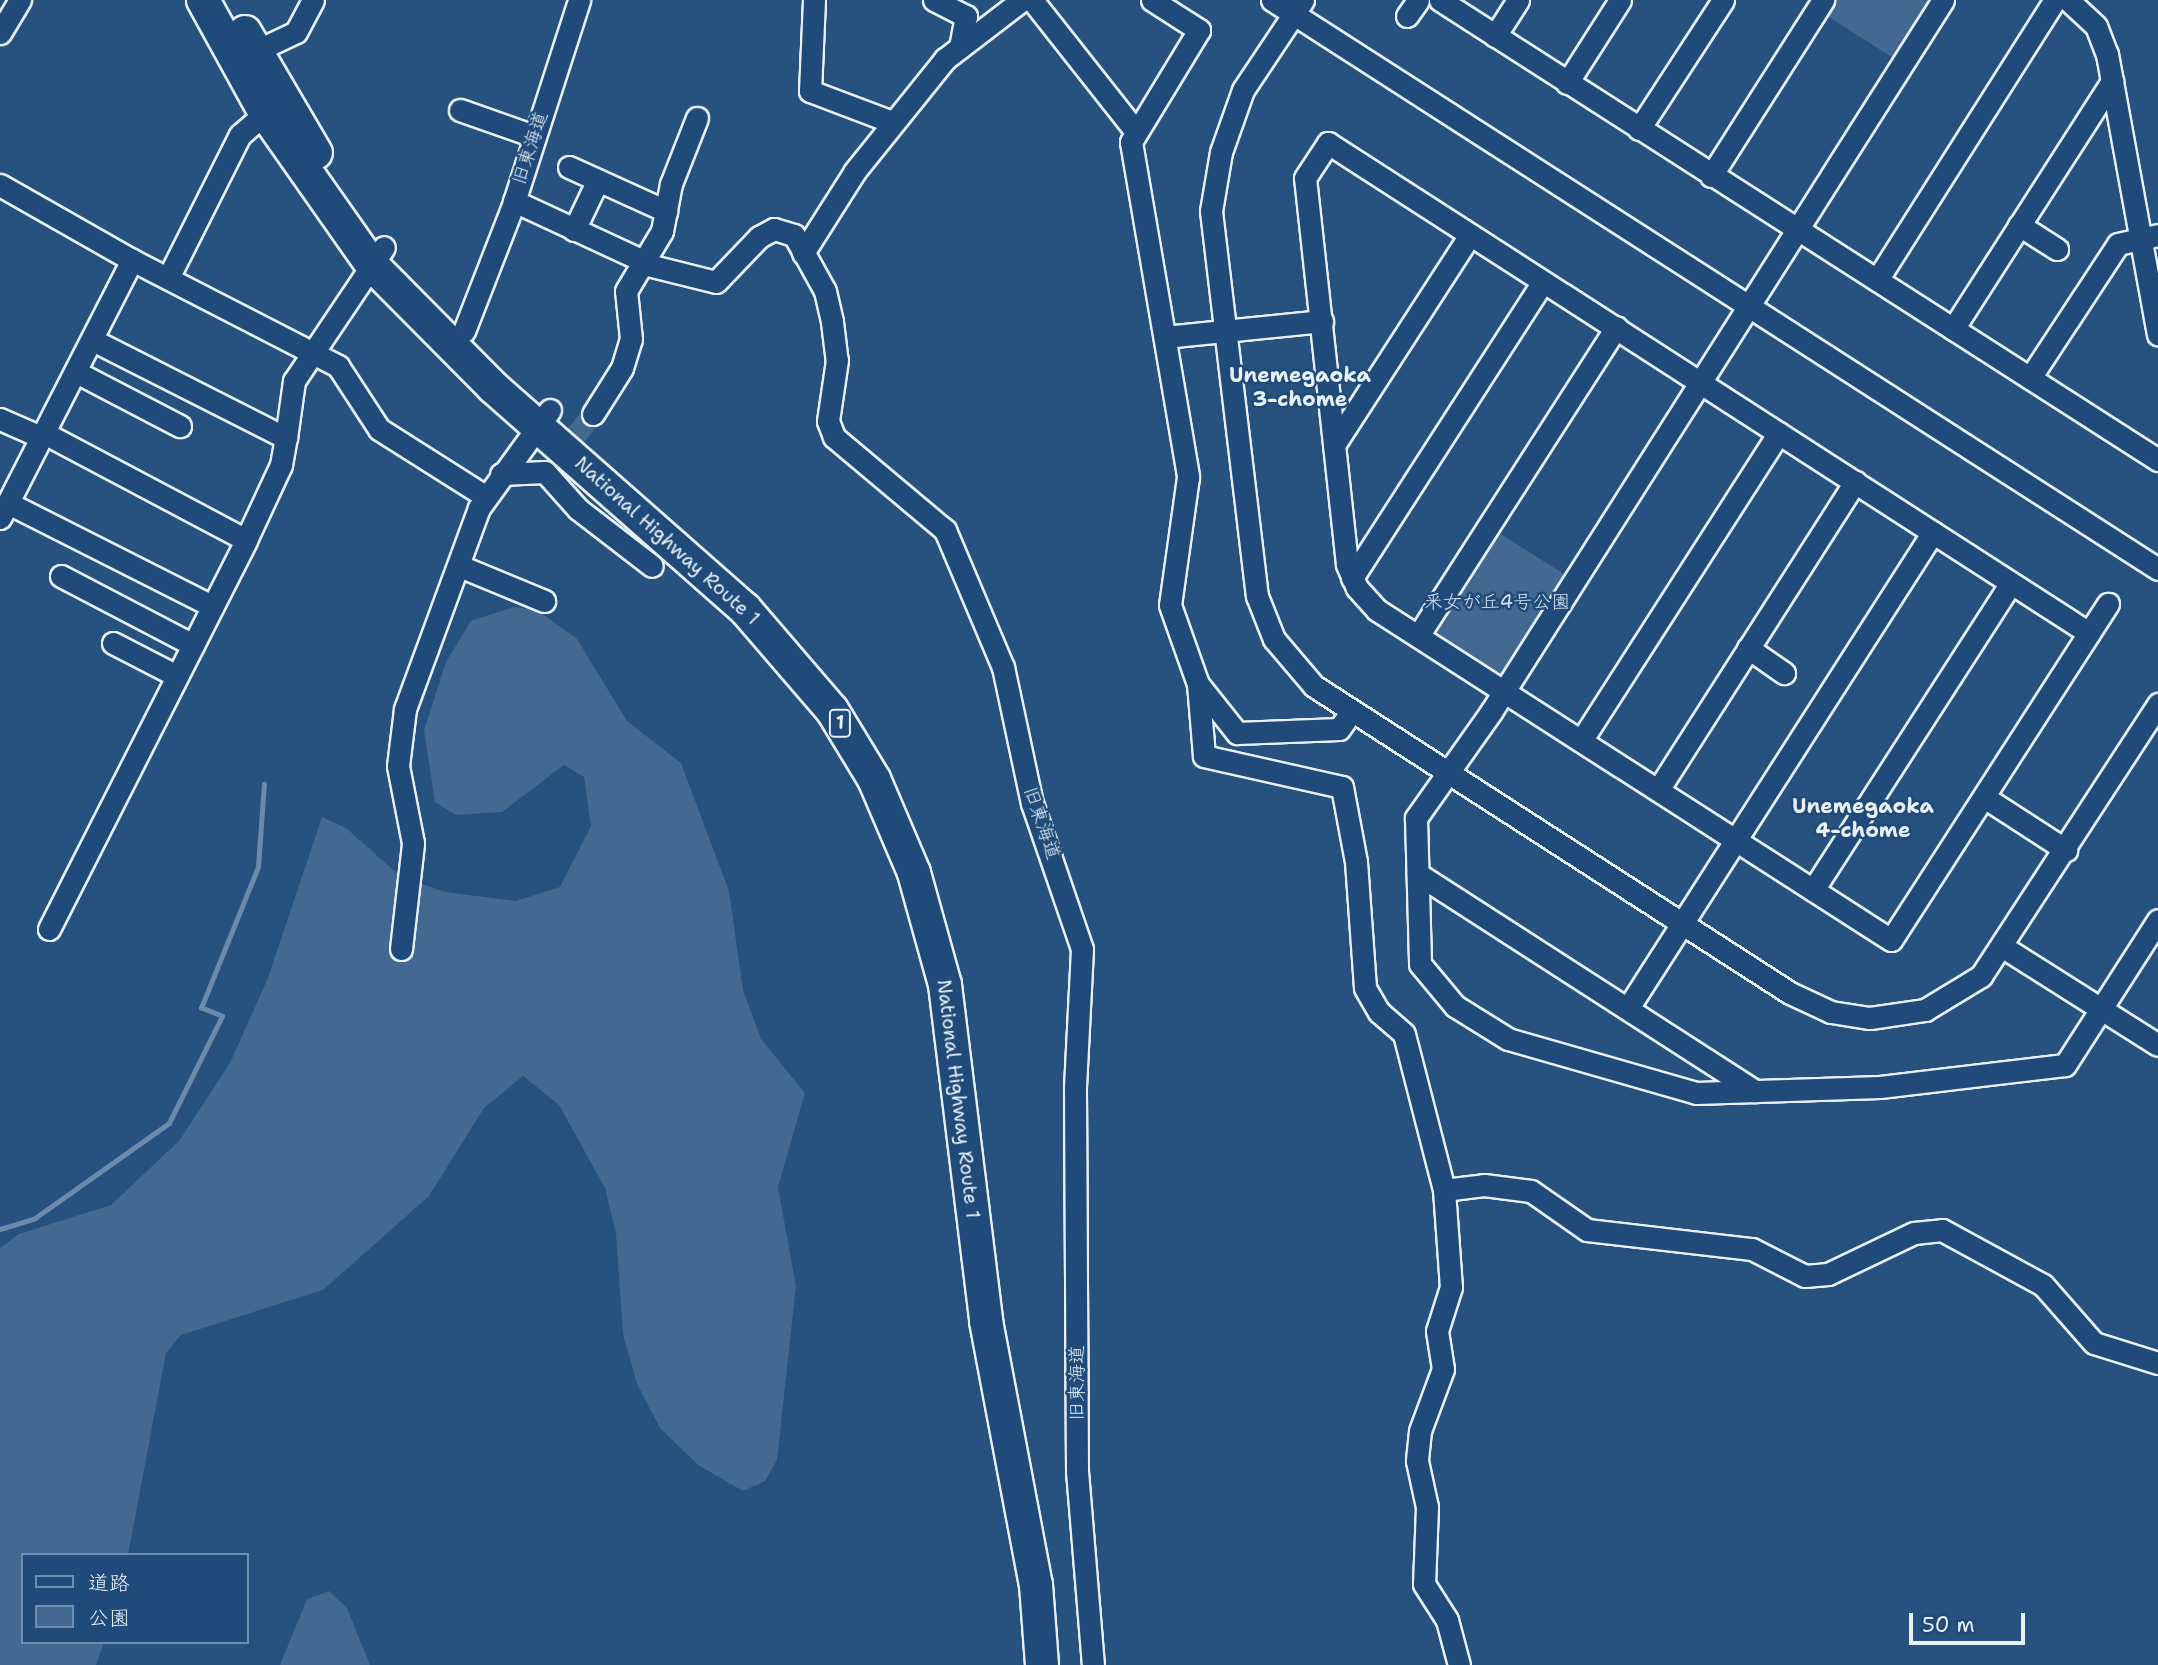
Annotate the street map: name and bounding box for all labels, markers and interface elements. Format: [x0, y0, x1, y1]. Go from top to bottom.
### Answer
street label: 旧東海道 [507, 108, 553, 188]
district label: Unemegaoka 3-chome [1229, 362, 1371, 412]
street label: National Highway Route 1 [570, 452, 764, 630]
park label: 釆女が丘4号公園 [1424, 591, 1570, 613]
road number: 1 [828, 708, 852, 738]
street label: 旧東海道 [1019, 783, 1065, 863]
district label: Unemegaoka 4-chome [1792, 793, 1934, 843]
street label: National Highway Route 1 [932, 978, 984, 1220]
street label: 旧東海道 [1066, 1345, 1088, 1421]
legend [21, 1553, 248, 1644]
text: 道路 [88, 1569, 130, 1597]
scale bar [1913, 1598, 2028, 1642]
text: 公園 [88, 1604, 130, 1632]
text: 50 m [1922, 1611, 1975, 1639]

